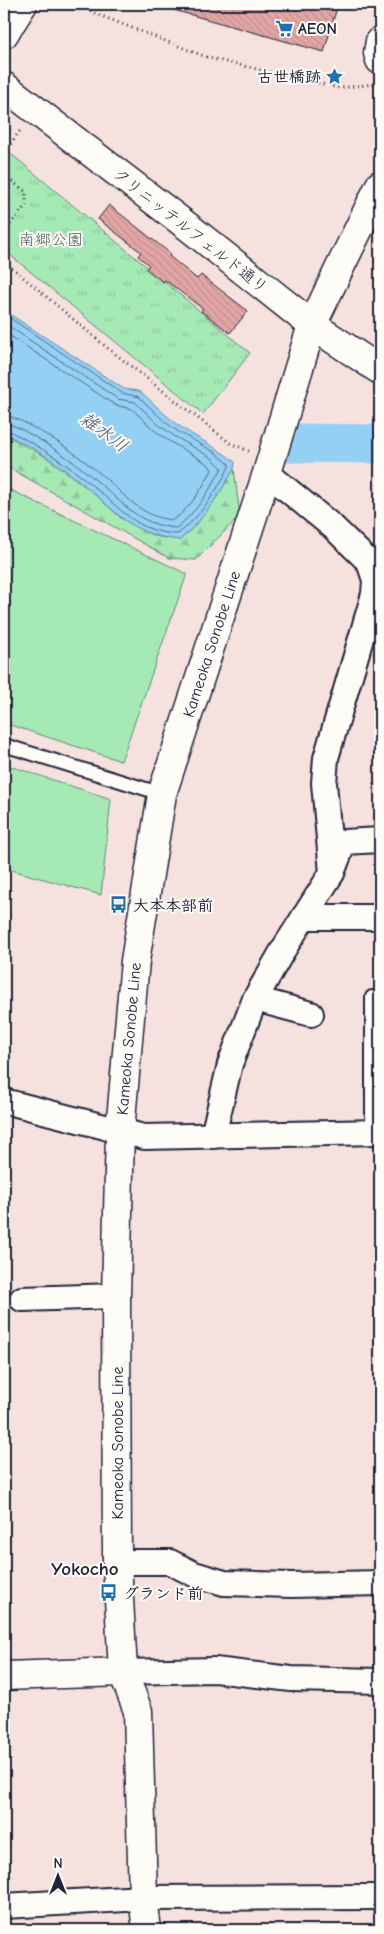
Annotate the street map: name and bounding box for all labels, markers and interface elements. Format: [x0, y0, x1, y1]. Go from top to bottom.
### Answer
supermarket icon: AEON [274, 18, 294, 38]
place label: AEON [298, 20, 337, 38]
place icon: 古世橋跡 [325, 66, 345, 86]
place label: 古世橋跡 [257, 68, 321, 86]
street label: クリニッテルフェルド通り [109, 165, 271, 297]
park label: 南郷公園 [19, 231, 83, 249]
water label: 雑水川 [76, 408, 132, 457]
street label: Kameoka Sonobe Line [180, 569, 244, 720]
bus stop icon: 大本本部前 [109, 895, 129, 915]
place label: 大本本部前 [133, 897, 213, 915]
street label: Kameoka Sonobe Line [113, 962, 145, 1116]
street label: Kameoka Sonobe Line [109, 1367, 127, 1519]
district label: Yokocho [51, 1558, 119, 1580]
bus stop icon: グランド前 [99, 1583, 119, 1603]
place label: グランド前 [123, 1585, 203, 1603]
north arrow [32, 1852, 82, 1902]
text: N [53, 1855, 63, 1872]

